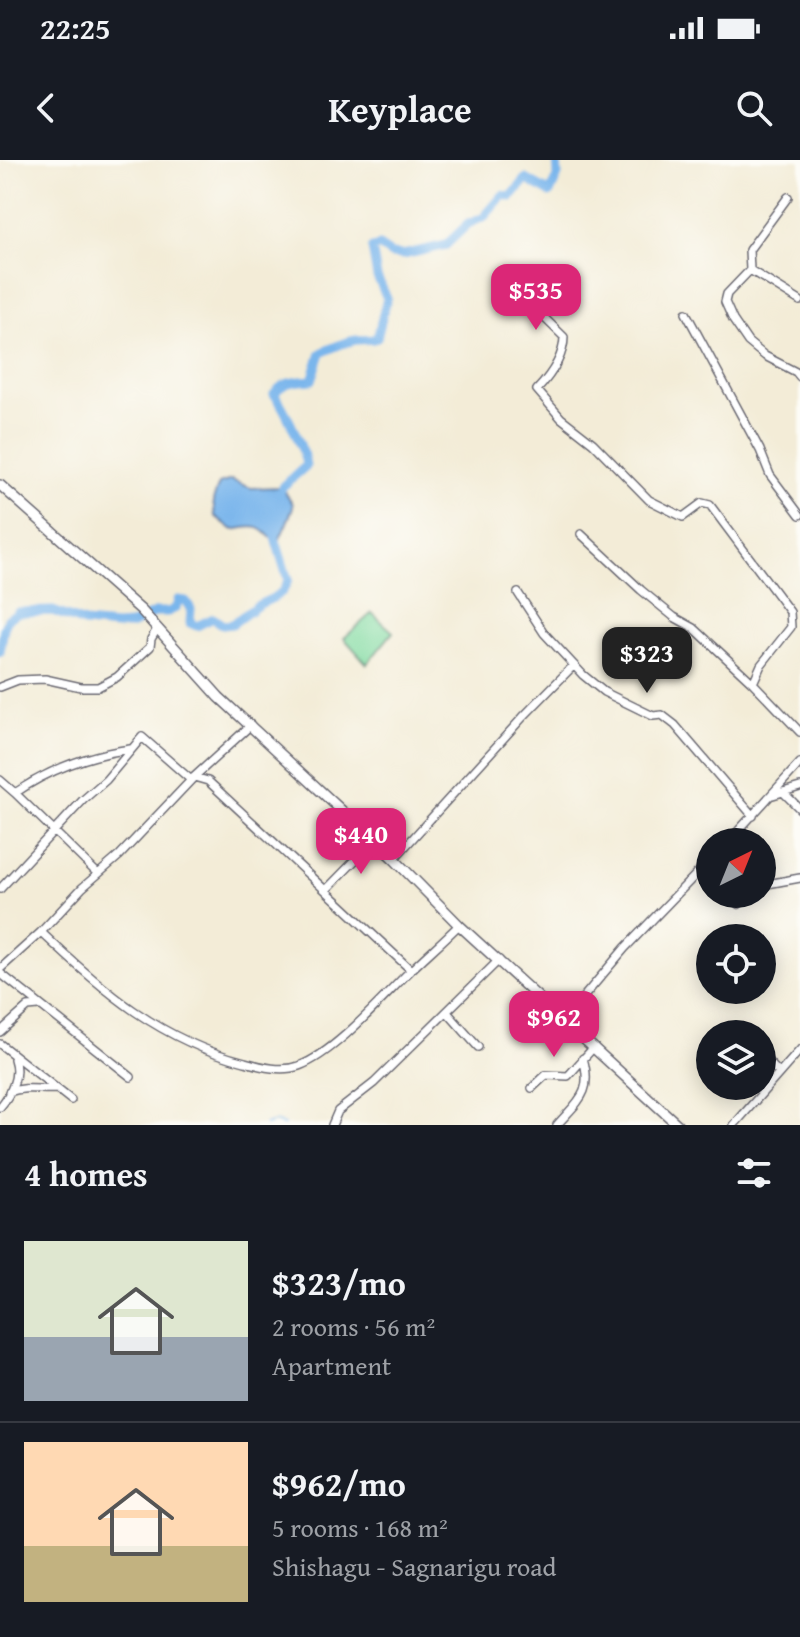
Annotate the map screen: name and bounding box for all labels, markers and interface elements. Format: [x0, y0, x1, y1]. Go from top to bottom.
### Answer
text: 22:25 [40, 6, 111, 50]
text: Keyplace [328, 82, 472, 135]
icon: back [24, 86, 68, 130]
icon: search [732, 86, 776, 130]
pin: $535 [489, 264, 583, 332]
text: $535 [509, 270, 563, 309]
pin: $323 [600, 627, 694, 695]
text: $323 [620, 633, 674, 672]
pin: $440 [314, 808, 408, 876]
text: $440 [334, 814, 388, 853]
north arrow [696, 828, 776, 908]
map controls [696, 828, 776, 1100]
button: locate [696, 924, 776, 1004]
pin: $962 [507, 991, 601, 1059]
text: $962 [527, 997, 581, 1036]
button: layers [696, 1020, 776, 1100]
text: 4 homes [24, 1149, 148, 1198]
icon: filters [732, 1151, 776, 1195]
text: $323/mo [272, 1258, 406, 1307]
icon: home [88, 1273, 184, 1369]
text: 2 rooms · 56 m² [272, 1307, 435, 1346]
text: Apartment [272, 1346, 391, 1385]
text: $962/mo [272, 1459, 406, 1508]
icon: home [88, 1474, 184, 1570]
text: 5 rooms · 168 m² [272, 1508, 448, 1547]
text: Shishagu - Sagnarigu road [272, 1547, 557, 1586]

